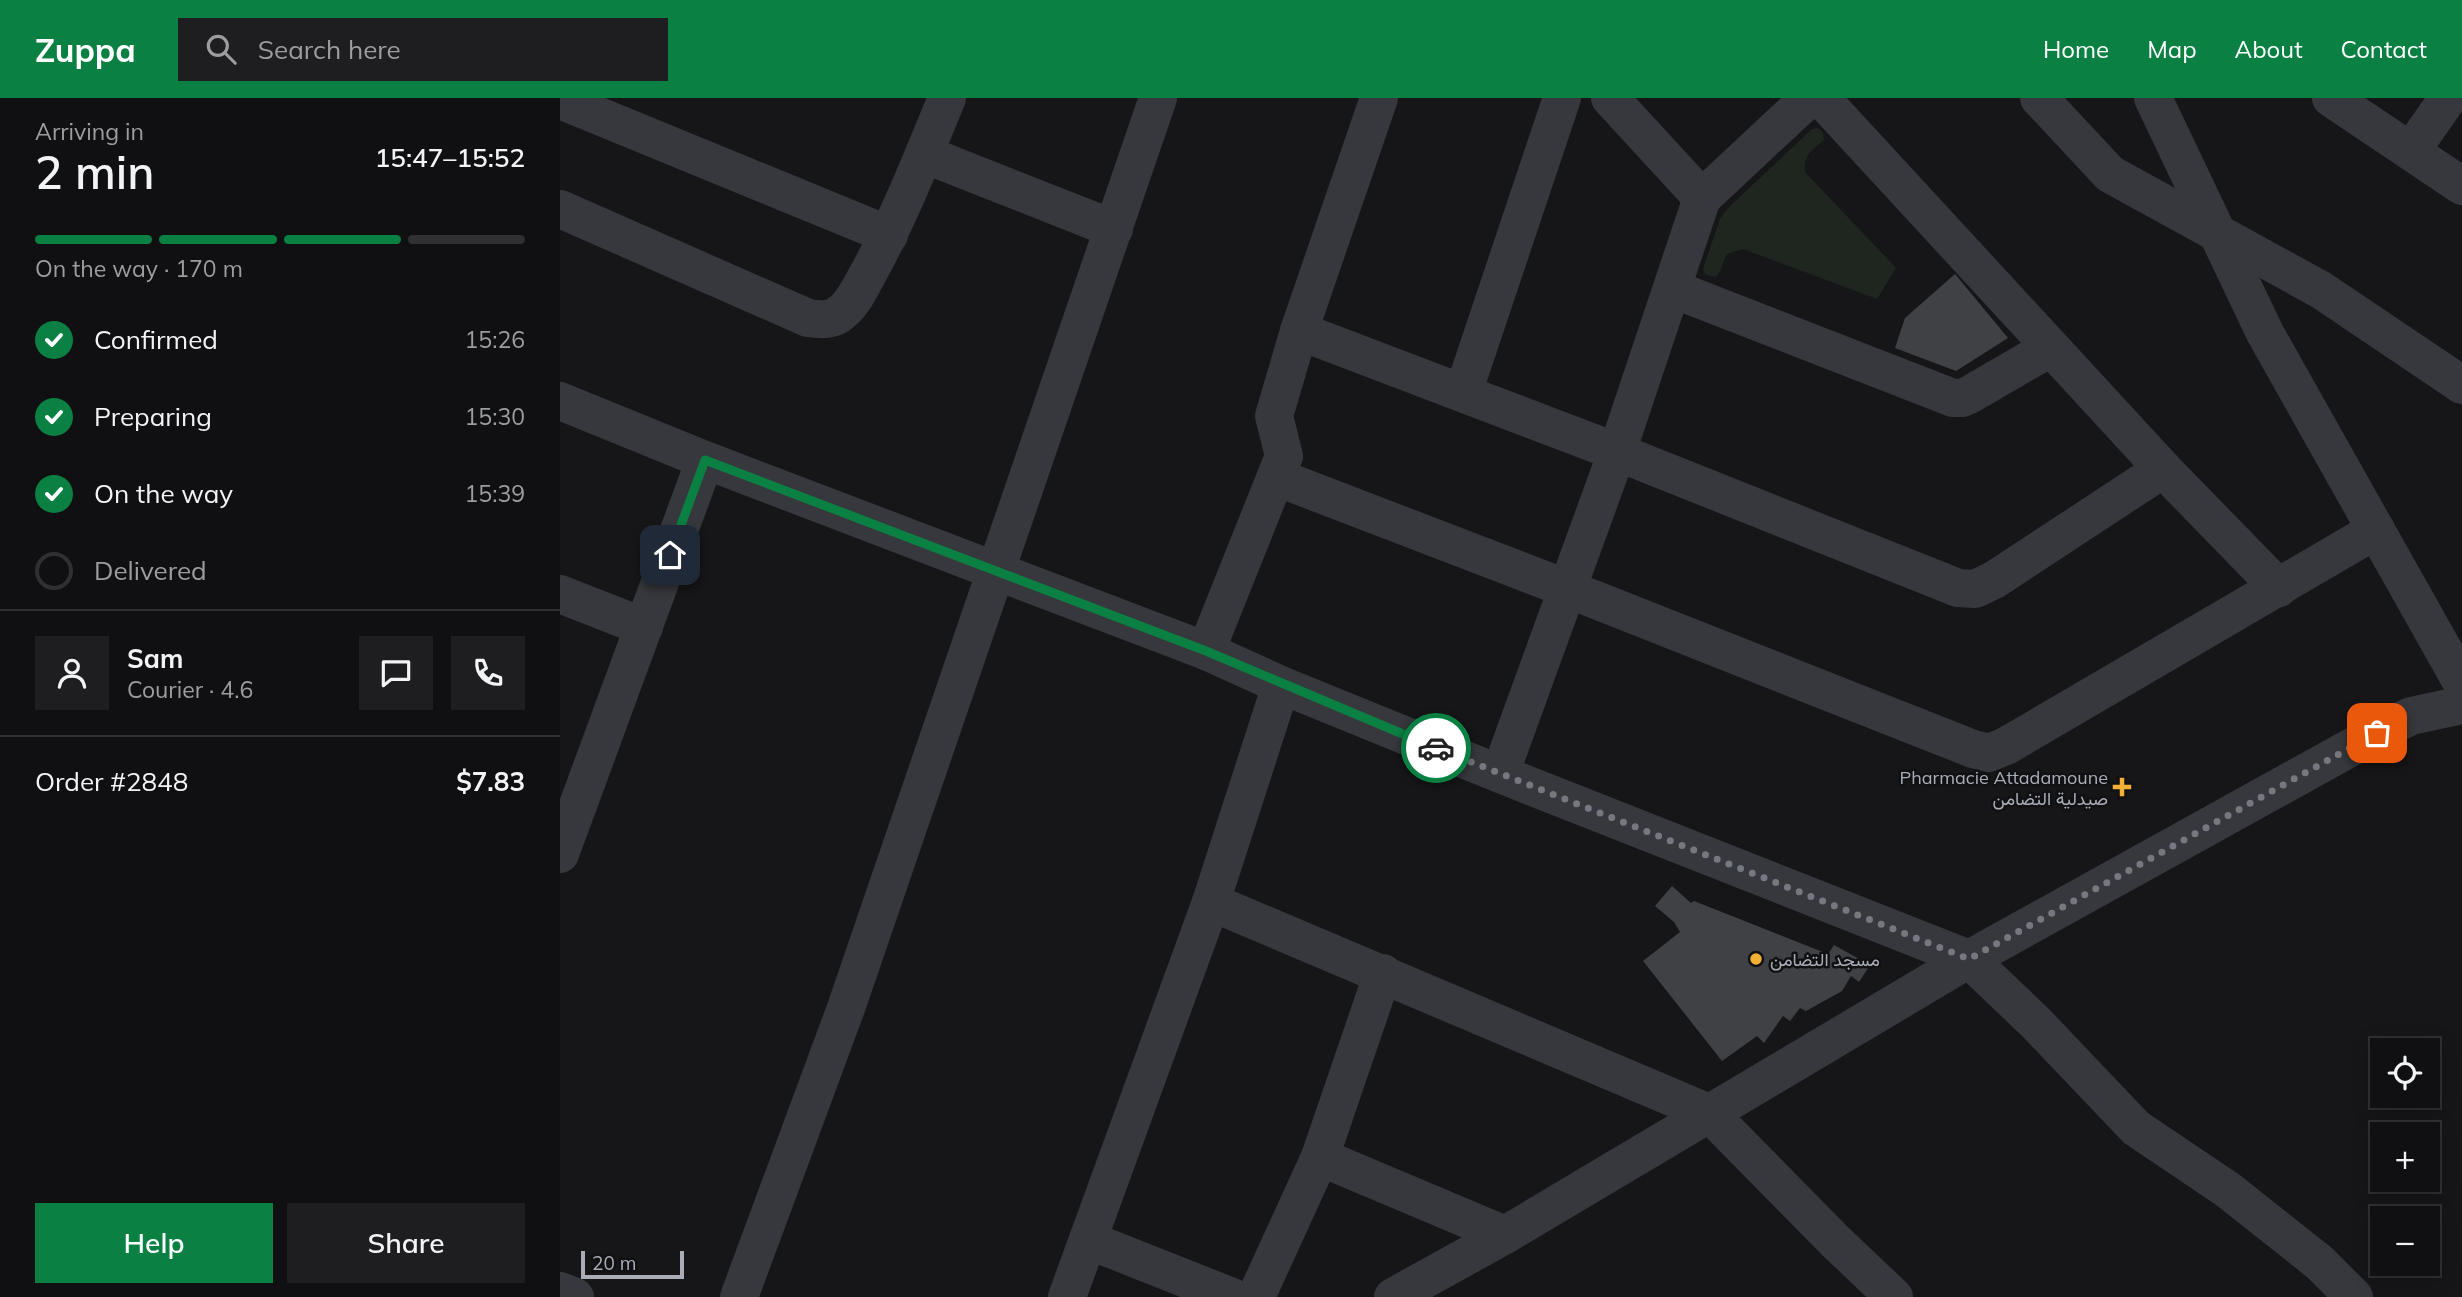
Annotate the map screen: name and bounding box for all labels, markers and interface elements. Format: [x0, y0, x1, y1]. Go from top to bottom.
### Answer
search box [178, 18, 668, 81]
text: Zuppa [35, 29, 136, 70]
icon: search [202, 30, 240, 68]
text: Search here [258, 33, 401, 66]
text: Home [2043, 34, 2109, 64]
text: Map [2147, 34, 2197, 64]
text: About [2235, 34, 2303, 64]
text: Contact [2341, 34, 2427, 64]
text: Arriving in [35, 117, 144, 146]
text: 15:47–15:52 [375, 141, 525, 174]
text: 2 min [35, 143, 154, 201]
text: On the way · 170 m [35, 254, 243, 283]
icon: check [35, 321, 73, 359]
text: Confirmed [94, 323, 218, 356]
text: 15:26 [465, 325, 525, 354]
icon: check [35, 398, 73, 436]
text: Preparing [94, 400, 212, 433]
text: 15:30 [465, 402, 525, 431]
icon: check [35, 475, 73, 513]
text: On the way [94, 477, 233, 510]
text: 15:39 [465, 479, 525, 508]
pin [640, 525, 700, 585]
icon: home [651, 536, 689, 574]
text: Delivered [94, 554, 207, 587]
button: person [35, 636, 109, 710]
button: chat [359, 636, 433, 710]
button: phone [451, 636, 525, 710]
text: Sam [127, 642, 183, 675]
text: Courier · 4.6 [127, 675, 253, 704]
pin [2347, 703, 2407, 763]
courier [1401, 713, 1471, 783]
icon: bag [2358, 714, 2396, 752]
icon: car [1417, 729, 1455, 767]
text: Order #2848 [35, 765, 188, 798]
text: $7.83 [456, 765, 525, 798]
place label: Pharmacie Attadamoune صيدلية التضامن [1900, 766, 2108, 810]
marker: Pharmacie Attadamoune صيدلية التضامن [2114, 779, 2130, 795]
place label: مسجد التضامن [1770, 948, 1880, 971]
marker: مسجد التضامن [1748, 951, 1764, 967]
map controls [2370, 1038, 2440, 1276]
button: locate [2370, 1038, 2440, 1108]
button: + [2370, 1122, 2440, 1192]
button: Help [35, 1203, 273, 1283]
button: Share [287, 1203, 525, 1283]
button: − [2370, 1206, 2440, 1276]
scale bar [581, 1248, 684, 1280]
text: 20 m [592, 1251, 636, 1275]

